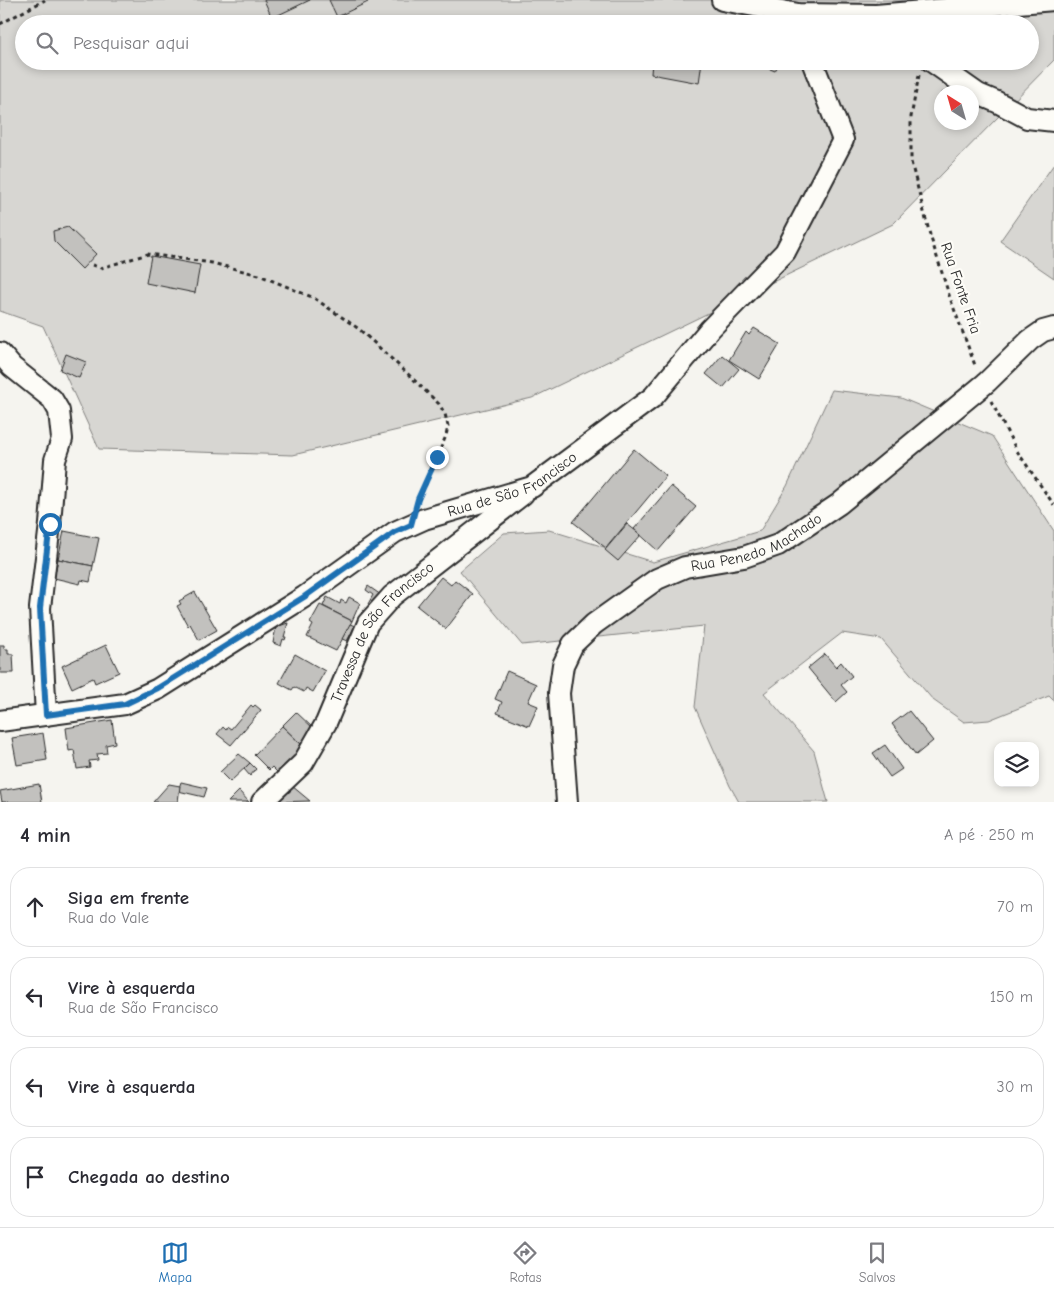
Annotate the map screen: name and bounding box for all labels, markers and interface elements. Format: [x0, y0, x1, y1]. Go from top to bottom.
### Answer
search box [15, 15, 1039, 70]
icon: search [33, 29, 61, 57]
text: Pesquisar aqui [73, 32, 189, 54]
north arrow [934, 85, 979, 130]
street label: Rua Fonte Fria [937, 240, 985, 336]
route end [426, 446, 449, 469]
street label: Rua de São Francisco [445, 448, 580, 521]
street label: Rua Penedo Machado [689, 509, 825, 575]
route start [39, 513, 62, 536]
street label: Travessa de São Francisco [327, 558, 438, 705]
map controls [994, 742, 1039, 787]
button: layers [994, 742, 1039, 787]
text: 4 min [20, 823, 71, 847]
text: A pé · 250 m [944, 826, 1034, 844]
text: Siga em frente [68, 887, 189, 909]
icon: ahead [21, 893, 49, 921]
text: 70 m [997, 898, 1033, 916]
text: Rua do Vale [68, 909, 149, 927]
text: Vire à esquerda [68, 977, 195, 999]
icon: left [21, 983, 49, 1011]
text: 150 m [990, 988, 1033, 1006]
text: Rua de São Francisco [68, 999, 219, 1017]
icon: left [21, 1073, 49, 1101]
text: Vire à esquerda [68, 1076, 195, 1098]
text: 30 m [997, 1078, 1033, 1096]
icon: arrive [21, 1163, 49, 1191]
text: Chegada ao destino [68, 1166, 230, 1188]
tab: Mapa [159, 1239, 192, 1286]
tab: Rotas [509, 1239, 541, 1286]
tab: Salvos [859, 1239, 895, 1286]

